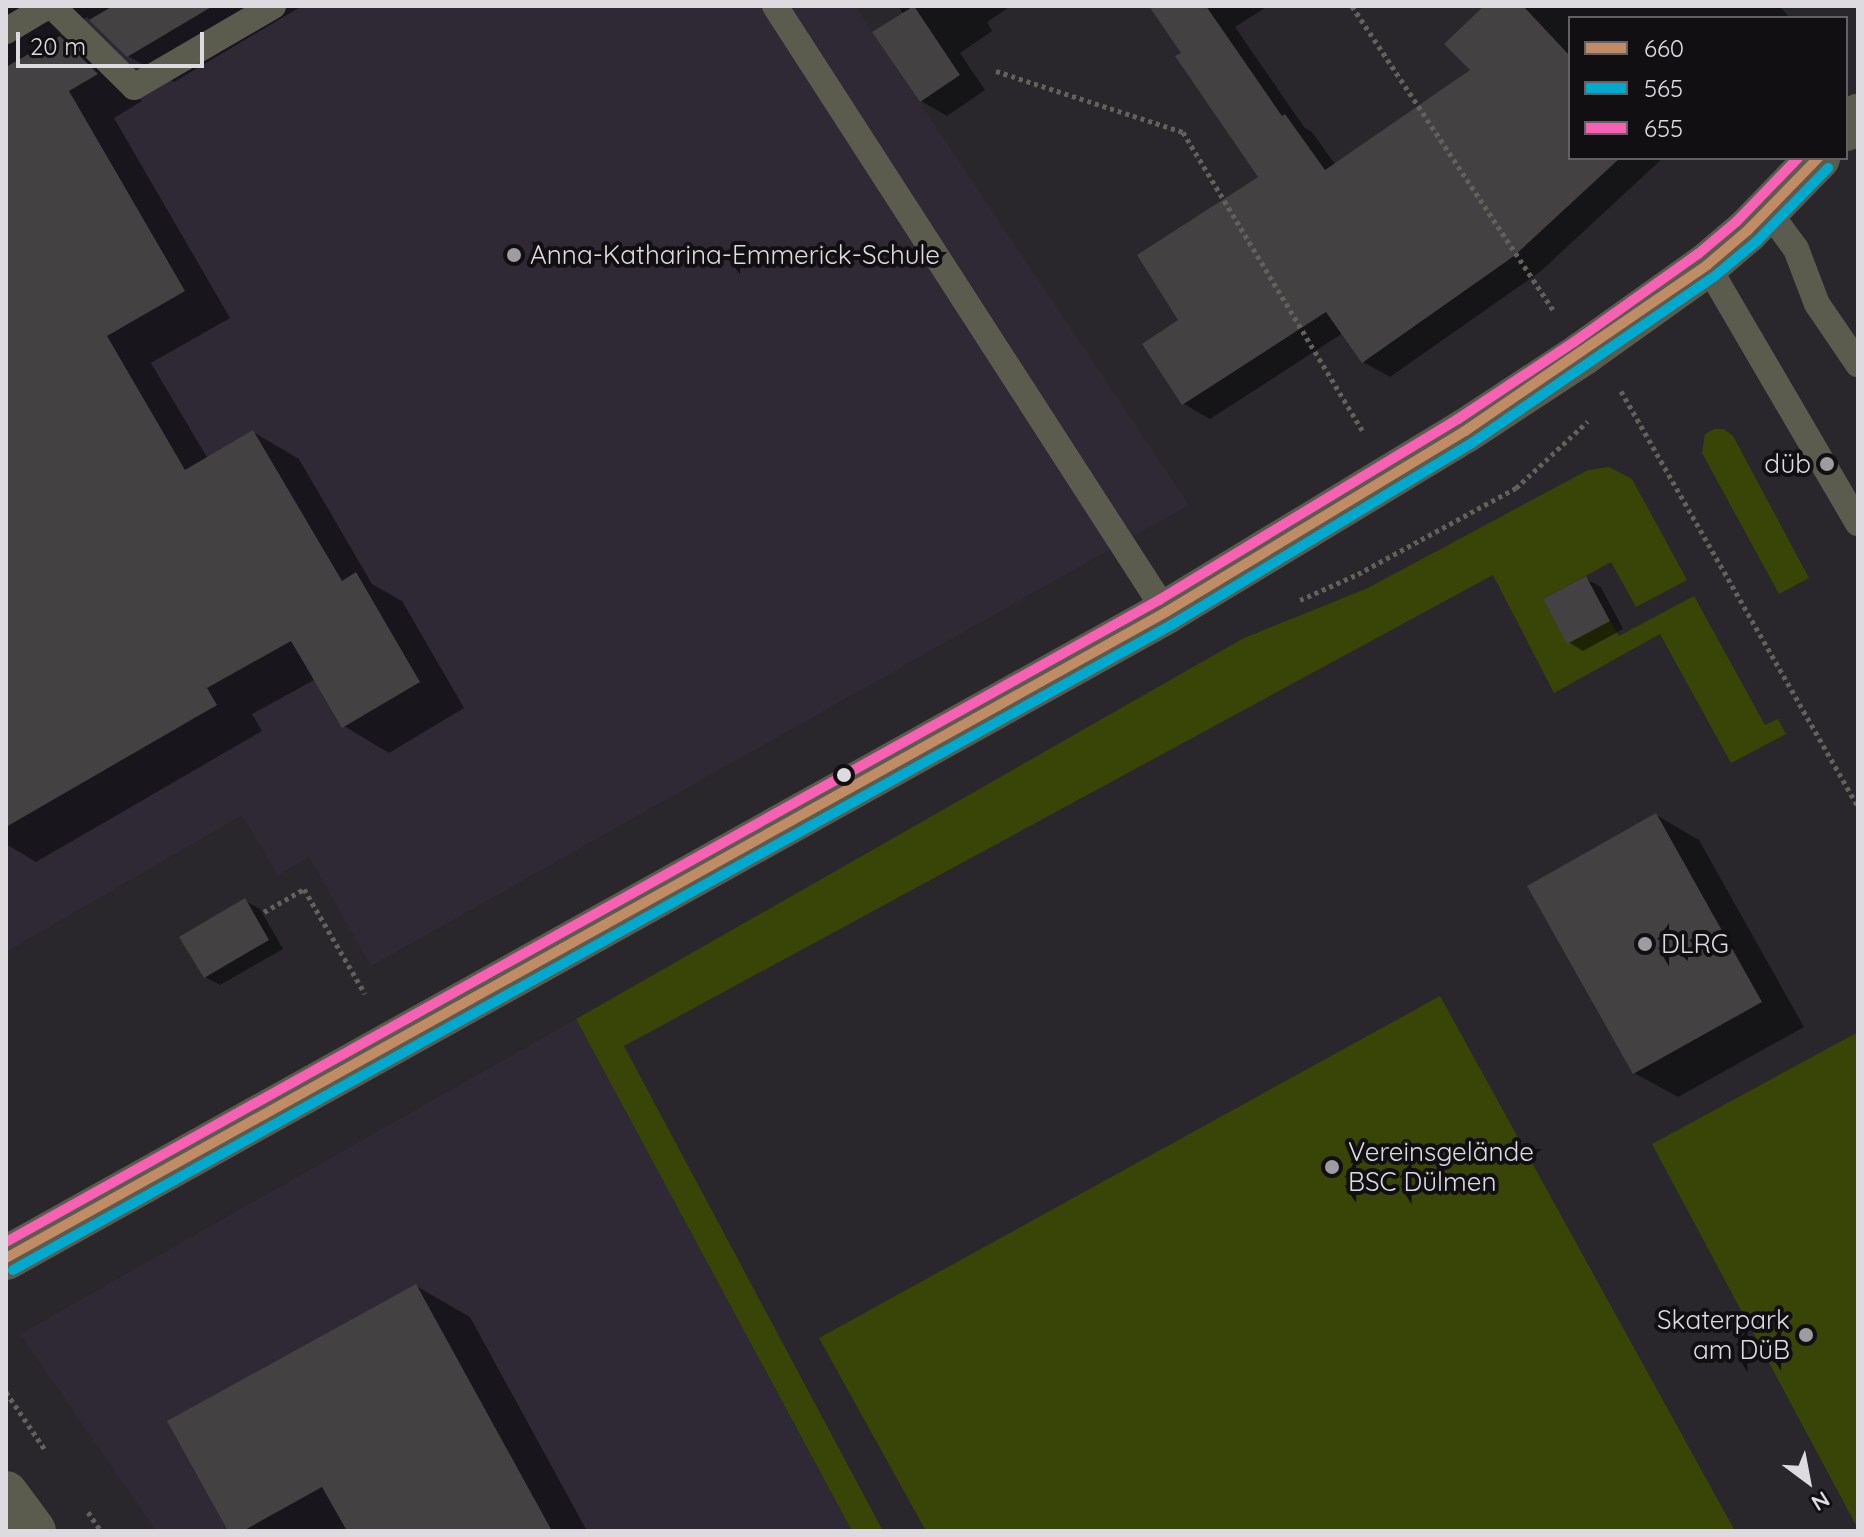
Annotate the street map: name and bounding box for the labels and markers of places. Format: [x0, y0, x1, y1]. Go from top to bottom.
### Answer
place label: Anna-Katharina-Emmerick-Schule [530, 239, 940, 271]
marker: Anna-Katharina-Emmerick-Schule [505, 246, 523, 264]
place label: düb [1764, 448, 1811, 480]
marker: düb [1818, 455, 1836, 473]
unlabelled marker [836, 767, 852, 783]
place label: DLRG [1661, 928, 1729, 960]
marker: DLRG [1636, 935, 1654, 953]
place label: Vereinsgelände BSC Dülmen [1348, 1136, 1534, 1198]
marker: Vereinsgelände BSC Dülmen [1323, 1158, 1341, 1176]
place label: Skaterpark am DüB [1657, 1304, 1790, 1366]
marker: Skaterpark am DüB [1797, 1326, 1815, 1344]

